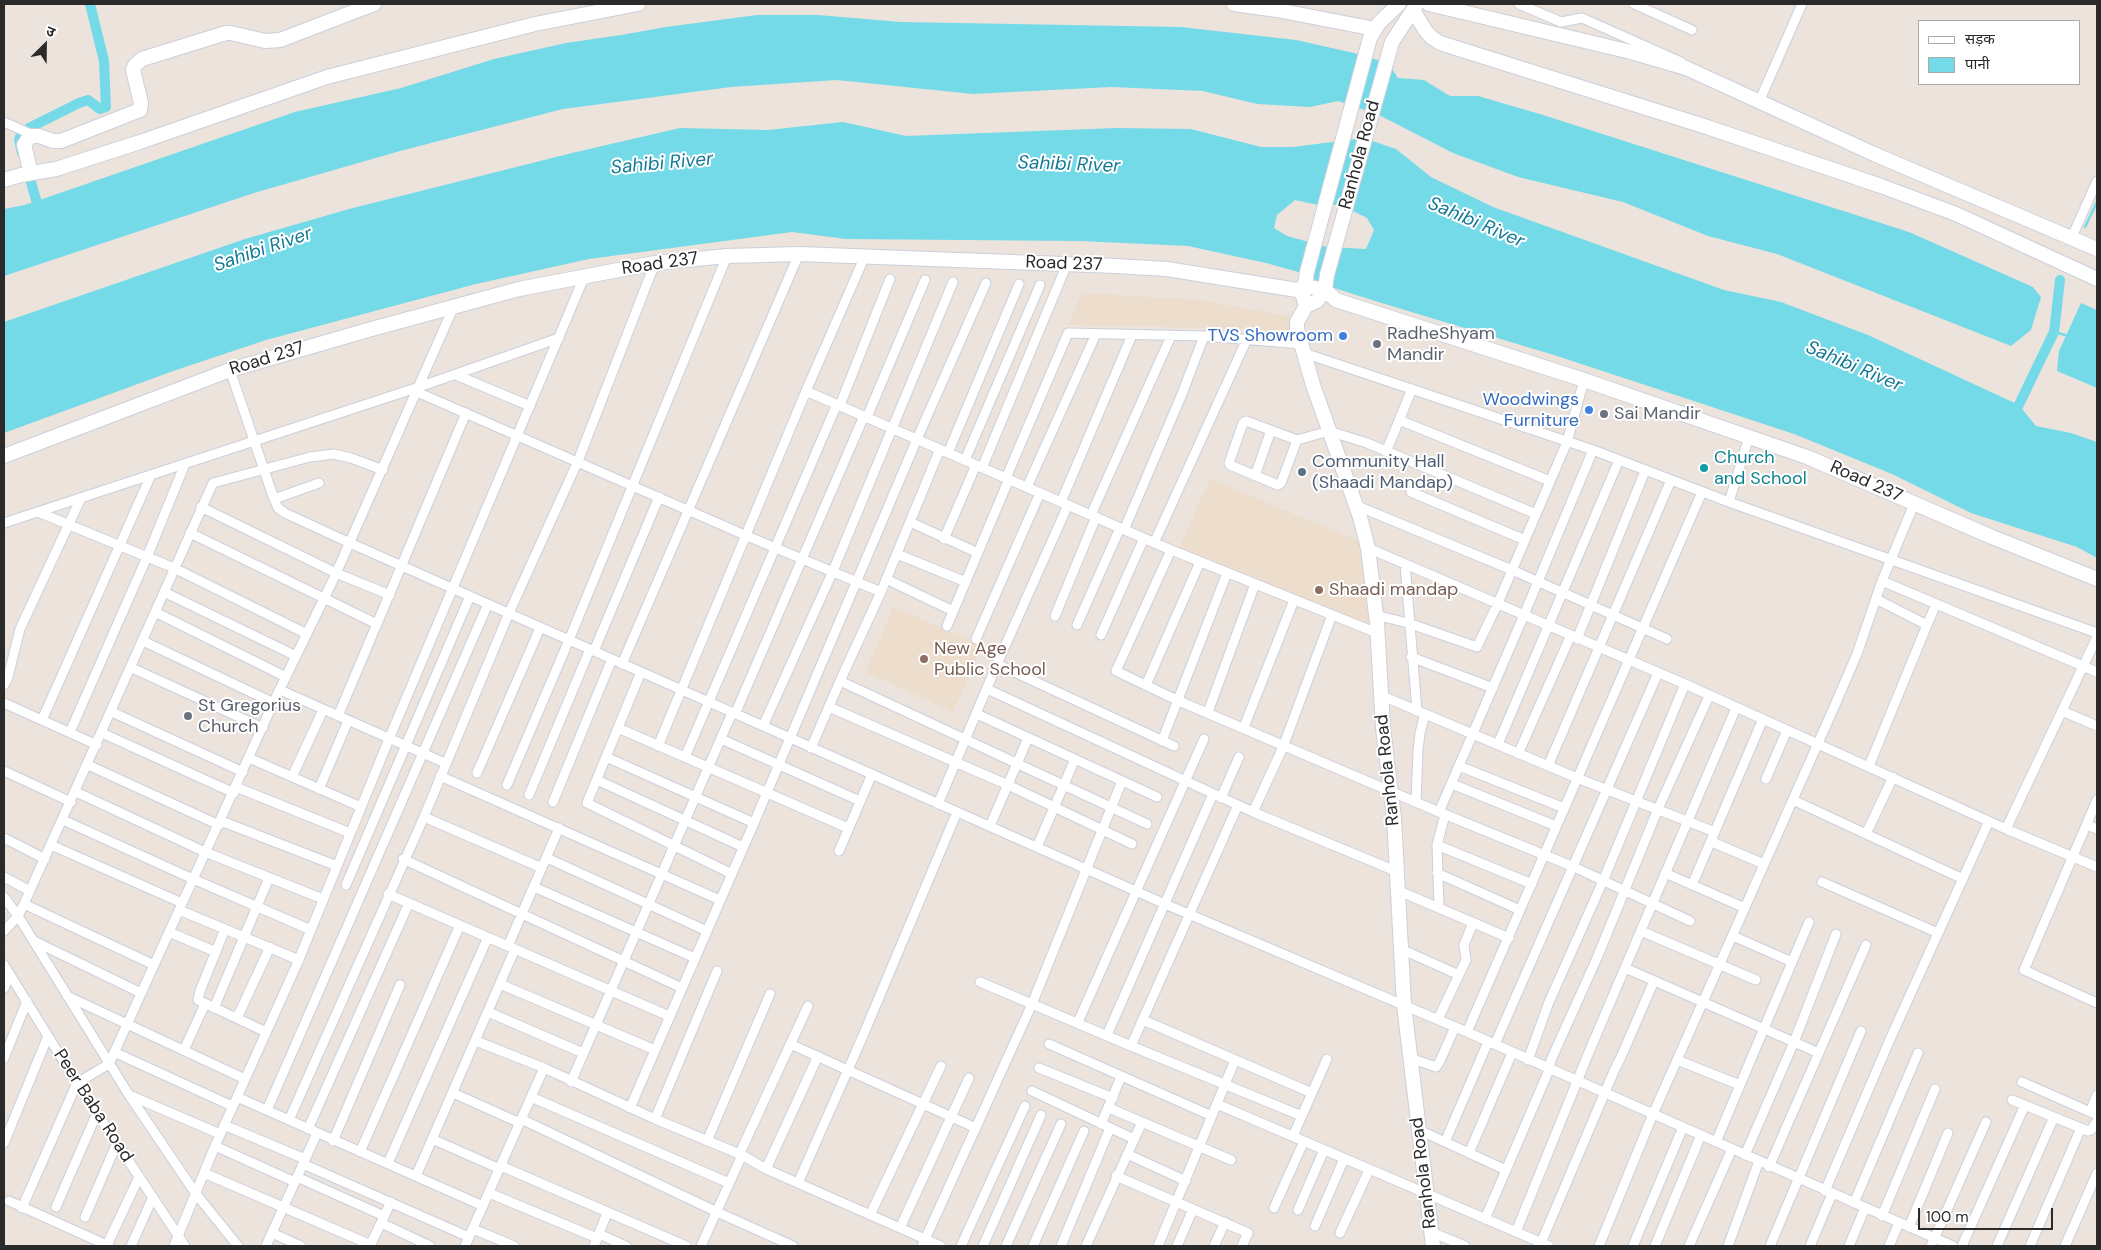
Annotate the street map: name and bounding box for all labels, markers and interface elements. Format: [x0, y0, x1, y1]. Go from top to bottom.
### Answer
north arrow [20, 20, 70, 70]
legend [1918, 20, 2081, 85]
text: उ [44, 21, 58, 41]
text: सड़क [1965, 29, 1995, 49]
text: पानी [1965, 54, 1990, 74]
street label: Ranhola Road [1335, 98, 1385, 212]
water label: Sahibi River [610, 148, 714, 180]
water label: Sahibi River [1017, 152, 1121, 178]
water label: Sahibi River [1424, 192, 1528, 254]
water label: Sahibi River [211, 223, 315, 277]
street label: Road 237 [620, 248, 700, 280]
street label: Road 237 [1025, 252, 1103, 276]
place label: RadheShyam Mandir [1387, 323, 1495, 366]
place label: TVS Showroom [1208, 325, 1333, 347]
marker: TVS Showroom [1337, 330, 1349, 342]
water label: Sahibi River [1802, 336, 1906, 398]
street label: Road 237 [227, 337, 307, 381]
marker: RadheShyam Mandir [1371, 338, 1383, 350]
place label: Woodwings Furniture [1482, 389, 1579, 432]
place label: Sai Mandir [1614, 403, 1701, 425]
marker: Woodwings Furniture [1583, 404, 1595, 416]
marker: Sai Mandir [1598, 408, 1610, 420]
place label: Church and School [1714, 447, 1807, 489]
place label: Community Hall (Shaadi Mandap) [1312, 451, 1453, 494]
street label: Road 237 [1826, 456, 1906, 508]
marker: Church and School [1698, 462, 1710, 474]
marker: Community Hall (Shaadi Mandap) [1296, 466, 1308, 478]
place label: Shaadi mandap [1329, 579, 1458, 601]
marker: Shaadi mandap [1313, 584, 1325, 596]
place label: New Age Public School [934, 638, 1046, 681]
marker: New Age Public School [918, 653, 930, 665]
place label: St Gregorius Church [198, 695, 301, 738]
marker: St Gregorius Church [182, 710, 194, 722]
street label: Ranhola Road [1371, 713, 1405, 827]
street label: Peer Baba Road [48, 1046, 138, 1166]
street label: Ranhola Road [1406, 1116, 1442, 1230]
scale bar [1921, 1198, 2056, 1230]
text: 100 m [1926, 1207, 1969, 1227]

